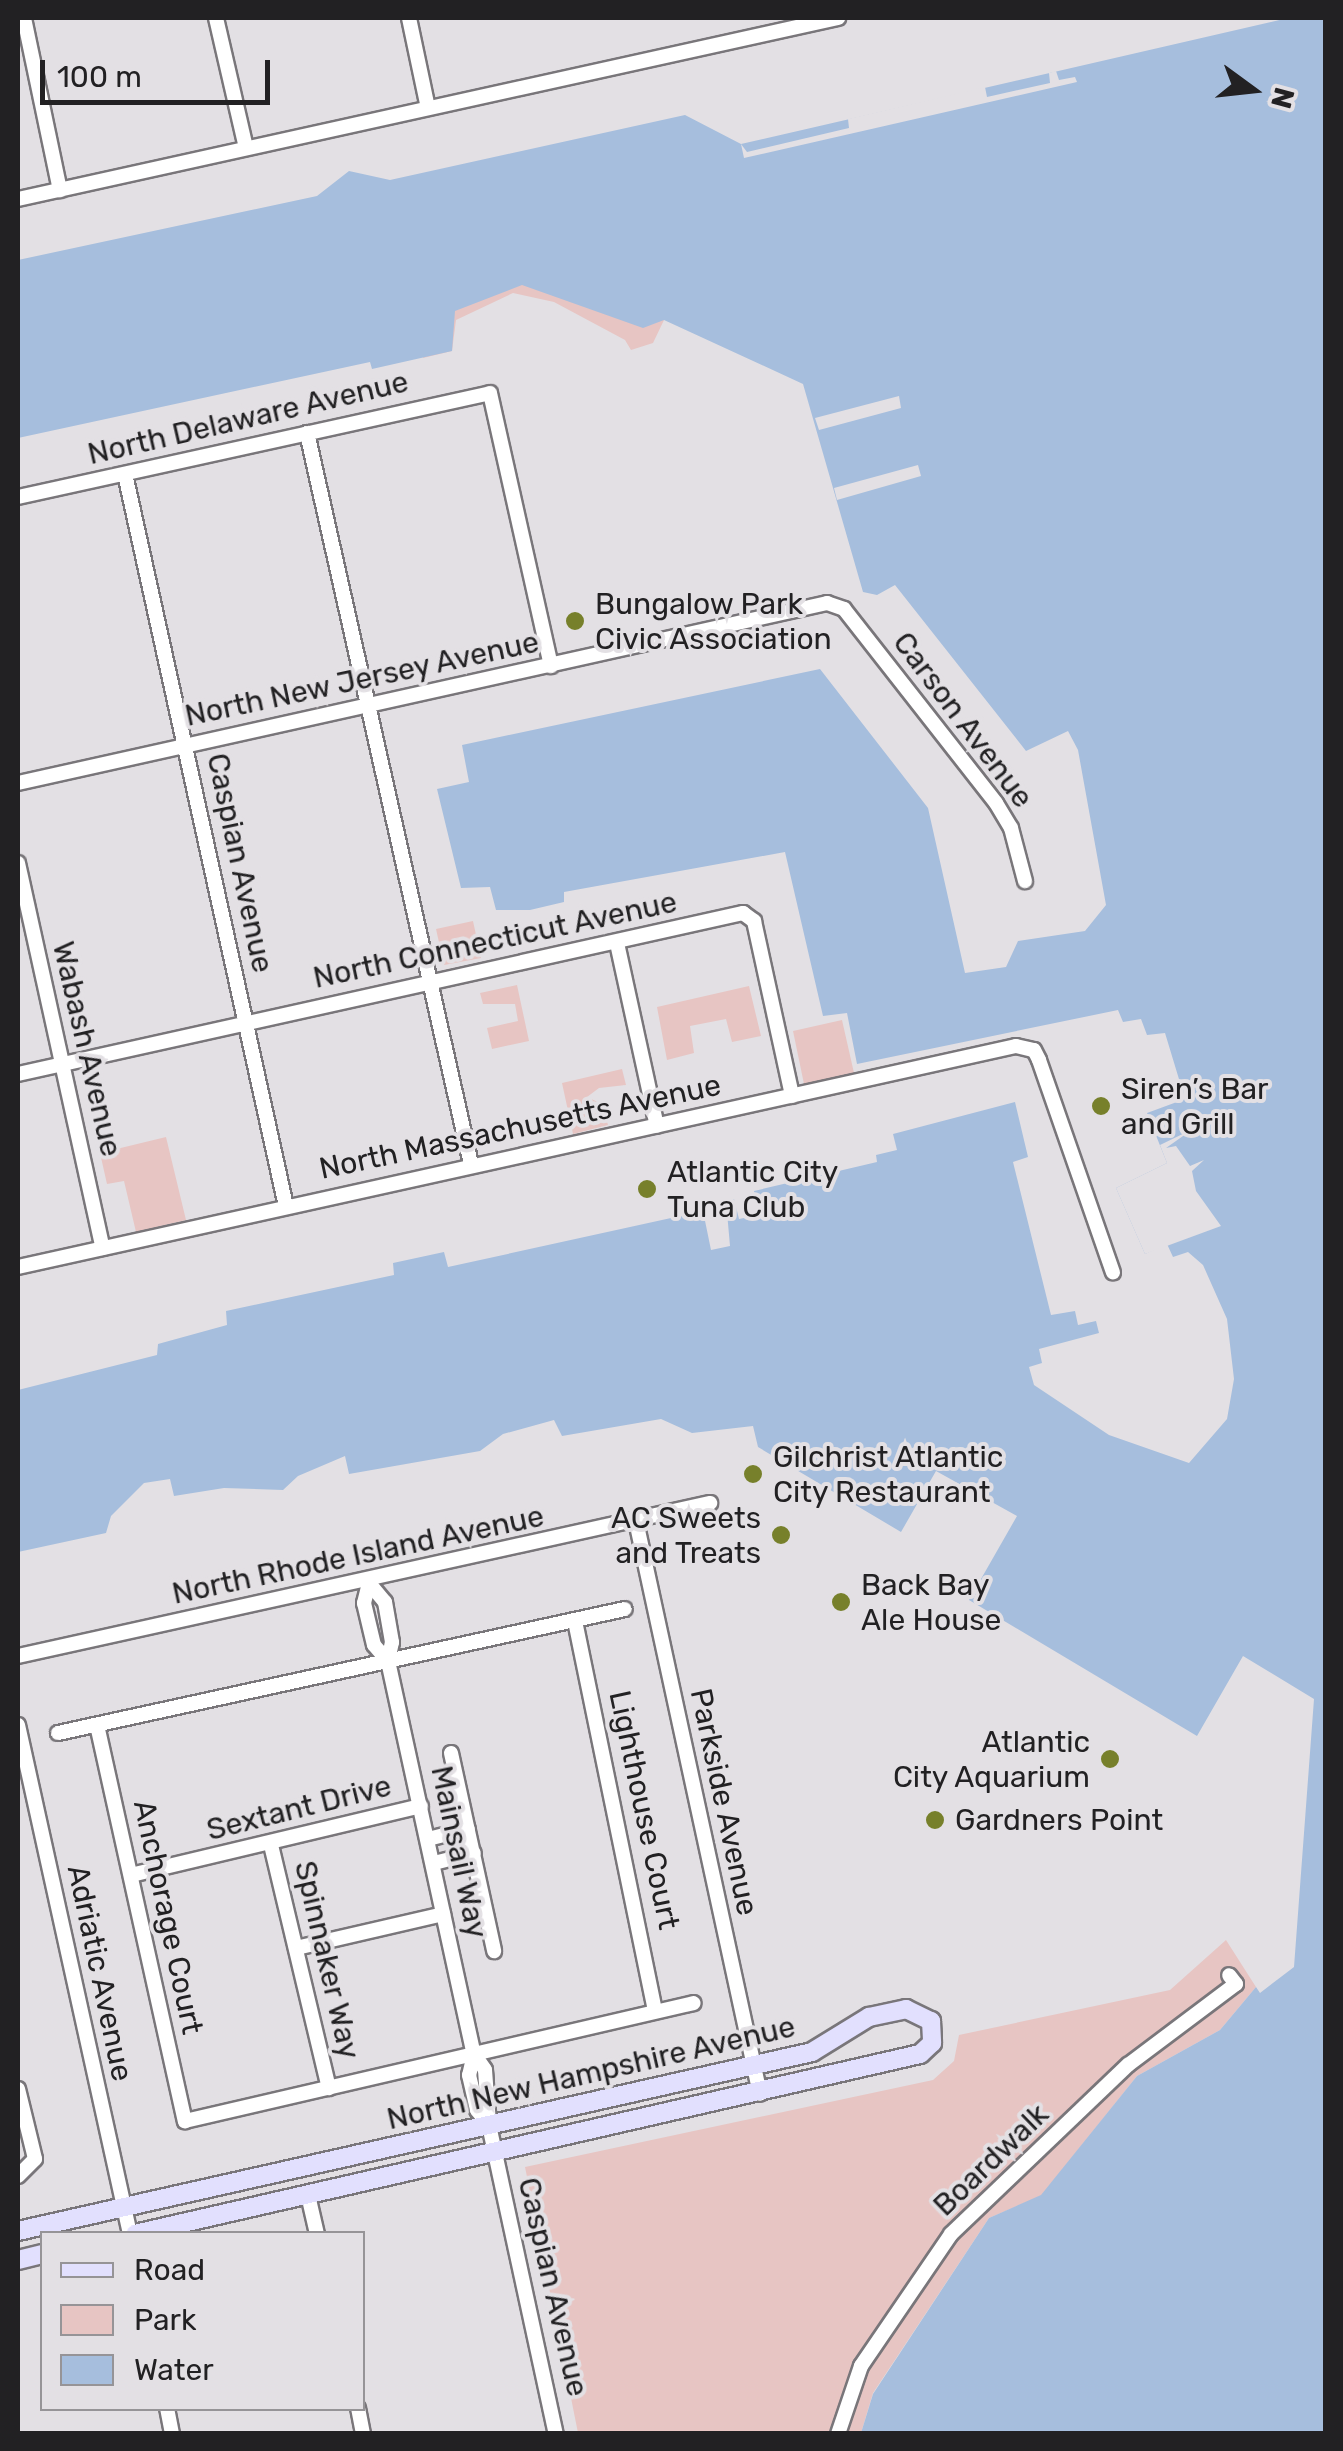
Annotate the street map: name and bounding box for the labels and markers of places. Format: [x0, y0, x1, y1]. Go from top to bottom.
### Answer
place label: Bungalow Park Civic Association [595, 586, 833, 656]
marker: Bungalow Park Civic Association [564, 610, 586, 632]
place label: Siren’s Bar and Grill [1121, 1071, 1268, 1142]
marker: Siren’s Bar and Grill [1090, 1095, 1112, 1117]
place label: Atlantic City Tuna Club [667, 1154, 838, 1224]
marker: Atlantic City Tuna Club [636, 1178, 658, 1200]
place label: Gilchrist Atlantic City Restaurant [773, 1439, 1004, 1510]
marker: Gilchrist Atlantic City Restaurant [742, 1463, 764, 1485]
place label: AC Sweets and Treats [611, 1500, 761, 1570]
marker: AC Sweets and Treats [770, 1524, 792, 1546]
place label: Back Bay Ale House [861, 1567, 1001, 1638]
marker: Back Bay Ale House [830, 1591, 852, 1613]
place label: Atlantic City Aquarium [891, 1724, 1090, 1794]
marker: Atlantic City Aquarium [1099, 1748, 1121, 1770]
place label: Gardners Point [955, 1802, 1163, 1838]
marker: Gardners Point [924, 1809, 946, 1831]

